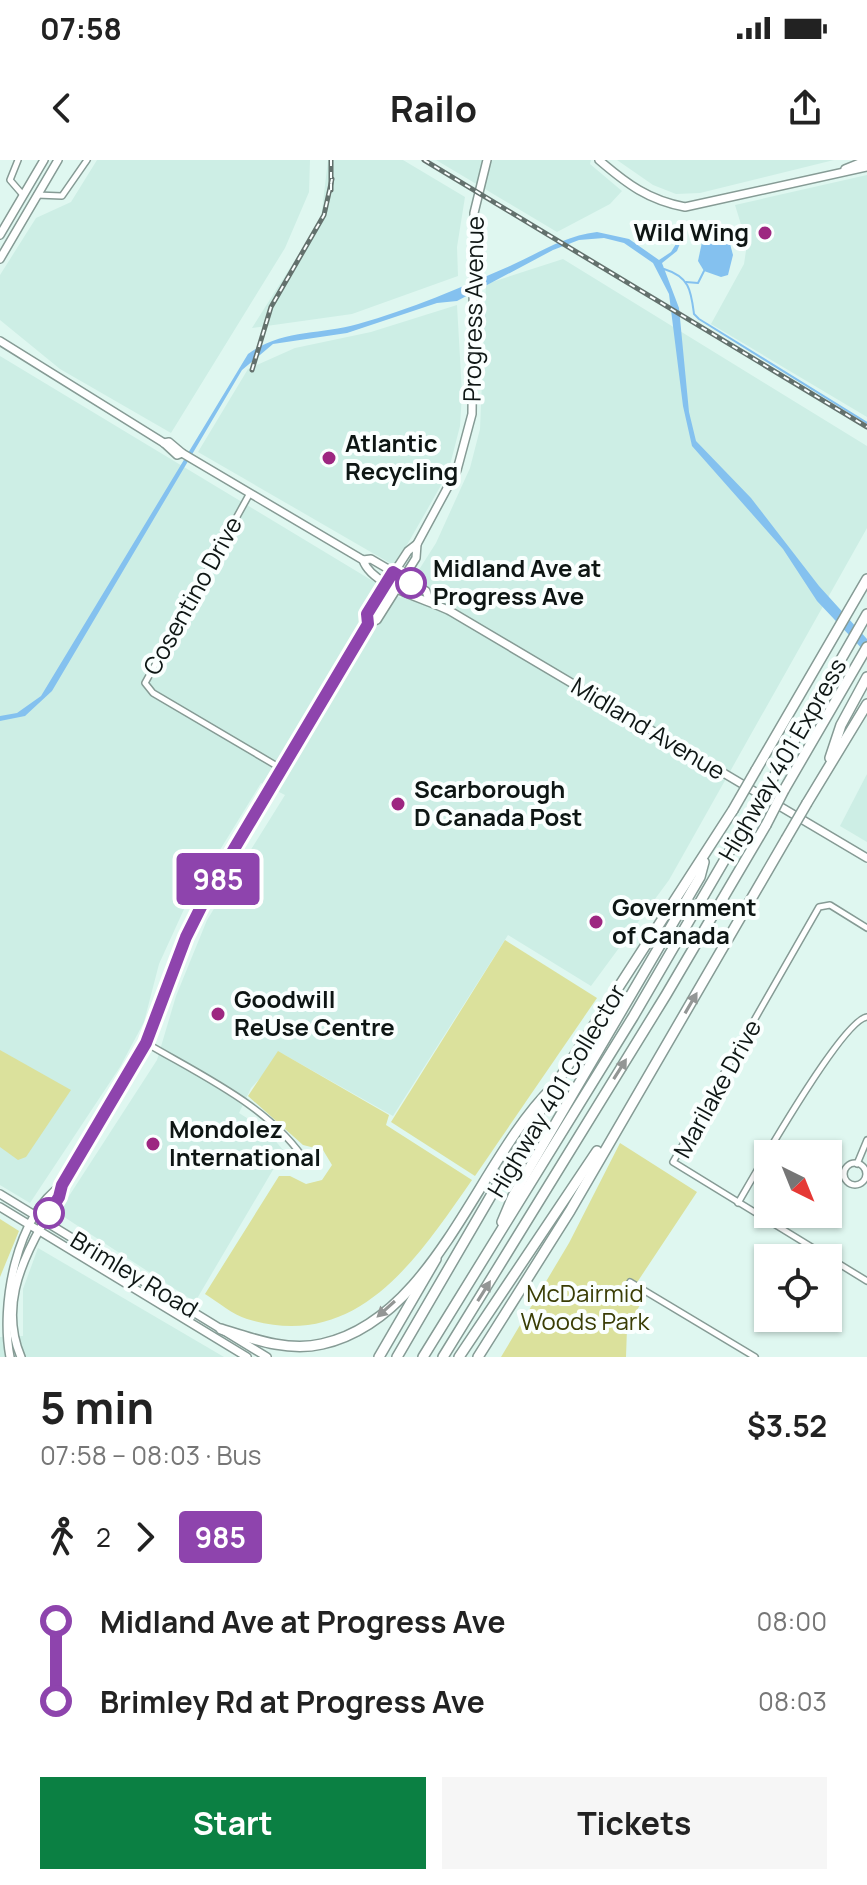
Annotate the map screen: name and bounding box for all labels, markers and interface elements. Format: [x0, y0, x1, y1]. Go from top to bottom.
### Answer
text: 07:58 [40, 8, 122, 49]
text: Railo [390, 84, 477, 133]
icon: back [40, 86, 84, 130]
icon: share [783, 86, 827, 130]
place label: Wild Wing [634, 215, 749, 248]
street label: Progress Avenue [454, 216, 491, 402]
marker: Wild Wing [756, 224, 774, 242]
place label: Atlantic Recycling [345, 426, 458, 487]
marker: Atlantic Recycling [320, 449, 338, 467]
street label: Cosentino Drive [135, 510, 249, 680]
place label: Midland Ave at Progress Ave [433, 551, 601, 612]
marker: Midland Ave at Progress Ave [396, 568, 426, 598]
street label: Highway 401 Express [710, 652, 853, 867]
street label: Midland Avenue [566, 669, 732, 787]
place label: Scarborough D Canada Post [414, 772, 582, 833]
marker: Scarborough D Canada Post [389, 795, 407, 813]
line badge: 985 [172, 853, 264, 905]
text: 985 [193, 860, 243, 898]
place label: Government of Canada [612, 890, 757, 951]
marker: Government of Canada [587, 913, 605, 931]
street label: Highway 401 Collector [479, 977, 633, 1203]
place label: Goodwill ReUse Centre [234, 982, 395, 1043]
one-way arrow [684, 992, 698, 1014]
marker: Goodwill ReUse Centre [209, 1005, 227, 1023]
street label: Marilake Drive [665, 1013, 768, 1163]
one-way arrow [613, 1059, 628, 1080]
place label: Mondolez International [169, 1112, 321, 1173]
marker: Mondolez International [144, 1135, 162, 1153]
north arrow [754, 1140, 842, 1228]
map controls [754, 1140, 842, 1332]
unlabelled marker [34, 1198, 64, 1228]
street label: Brimley Road [65, 1223, 205, 1325]
button: locate [754, 1244, 842, 1332]
park label: McDairmid Woods Park [521, 1276, 651, 1337]
one-way arrow [476, 1280, 490, 1302]
one-way arrow [376, 1300, 396, 1317]
text: 5 min [40, 1377, 154, 1437]
text: $3.52 [747, 1405, 827, 1446]
text: 07:58 – 08:03 · Bus [40, 1437, 262, 1473]
icon: walk [40, 1515, 84, 1559]
icon: forward [123, 1515, 167, 1559]
text: 985 [195, 1518, 246, 1556]
text: 2 [96, 1519, 111, 1555]
text: Midland Ave at Progress Ave [100, 1601, 506, 1642]
text: 08:00 [757, 1603, 827, 1639]
text: Brimley Rd at Progress Ave [100, 1681, 485, 1722]
text: 08:03 [758, 1683, 827, 1719]
button: Start [40, 1777, 426, 1869]
button: Tickets [442, 1777, 827, 1869]

